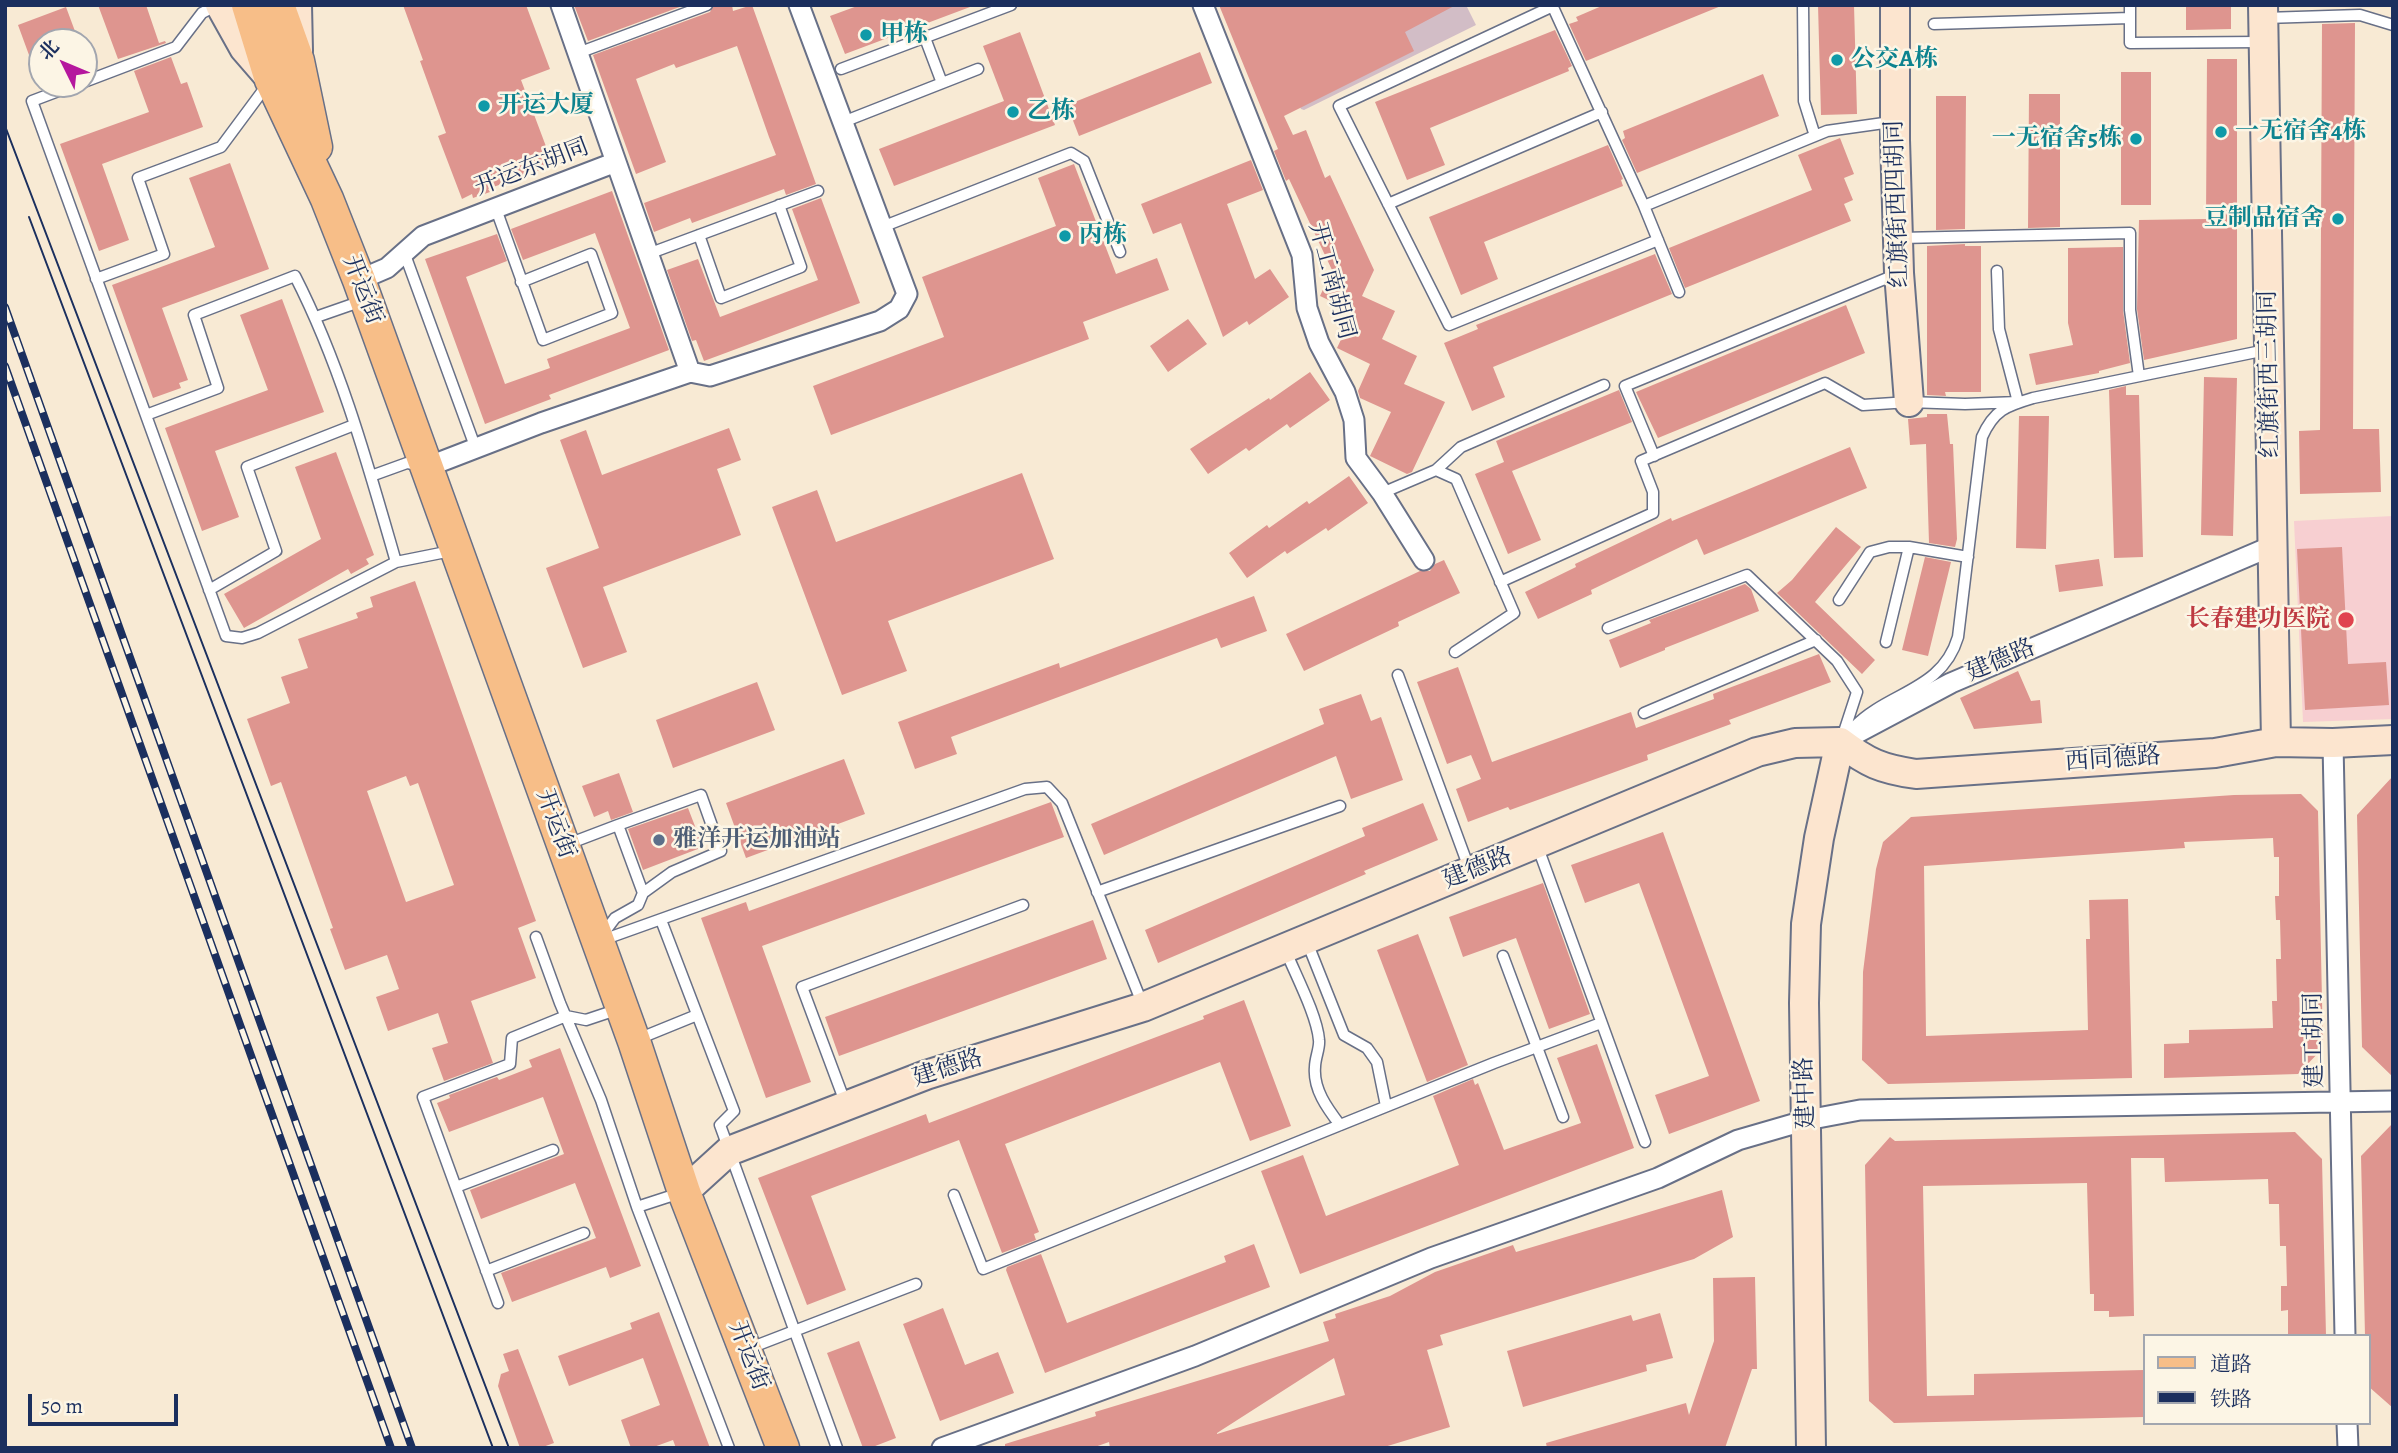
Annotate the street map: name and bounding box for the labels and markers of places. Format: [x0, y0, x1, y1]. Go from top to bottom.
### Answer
place label: 甲栋 [880, 21, 928, 49]
marker: 甲栋 [858, 27, 874, 43]
place label: 公交A栋 [1851, 46, 1938, 74]
marker: 公交A栋 [1829, 52, 1845, 68]
place label: 开运大厦 [498, 92, 594, 120]
marker: 开运大厦 [476, 98, 492, 114]
place label: 乙栋 [1027, 98, 1075, 126]
marker: 乙栋 [1005, 104, 1021, 120]
place label: 一无宿舍4栋 [2235, 118, 2366, 146]
marker: 一无宿舍4栋 [2213, 124, 2229, 140]
place label: 一无宿舍5栋 [1992, 125, 2122, 153]
marker: 一无宿舍5栋 [2128, 131, 2144, 147]
place label: 豆制品宿舍 [2204, 205, 2324, 233]
marker: 豆制品宿舍 [2330, 211, 2346, 227]
place label: 丙栋 [1079, 222, 1127, 250]
marker: 丙栋 [1057, 228, 1073, 244]
place label: 长春建功医院 [2186, 606, 2330, 634]
marker: 长春建功医院 [2336, 610, 2356, 630]
place label: 雅洋开运加油站 [673, 826, 841, 854]
marker: 雅洋开运加油站 [651, 832, 667, 848]

